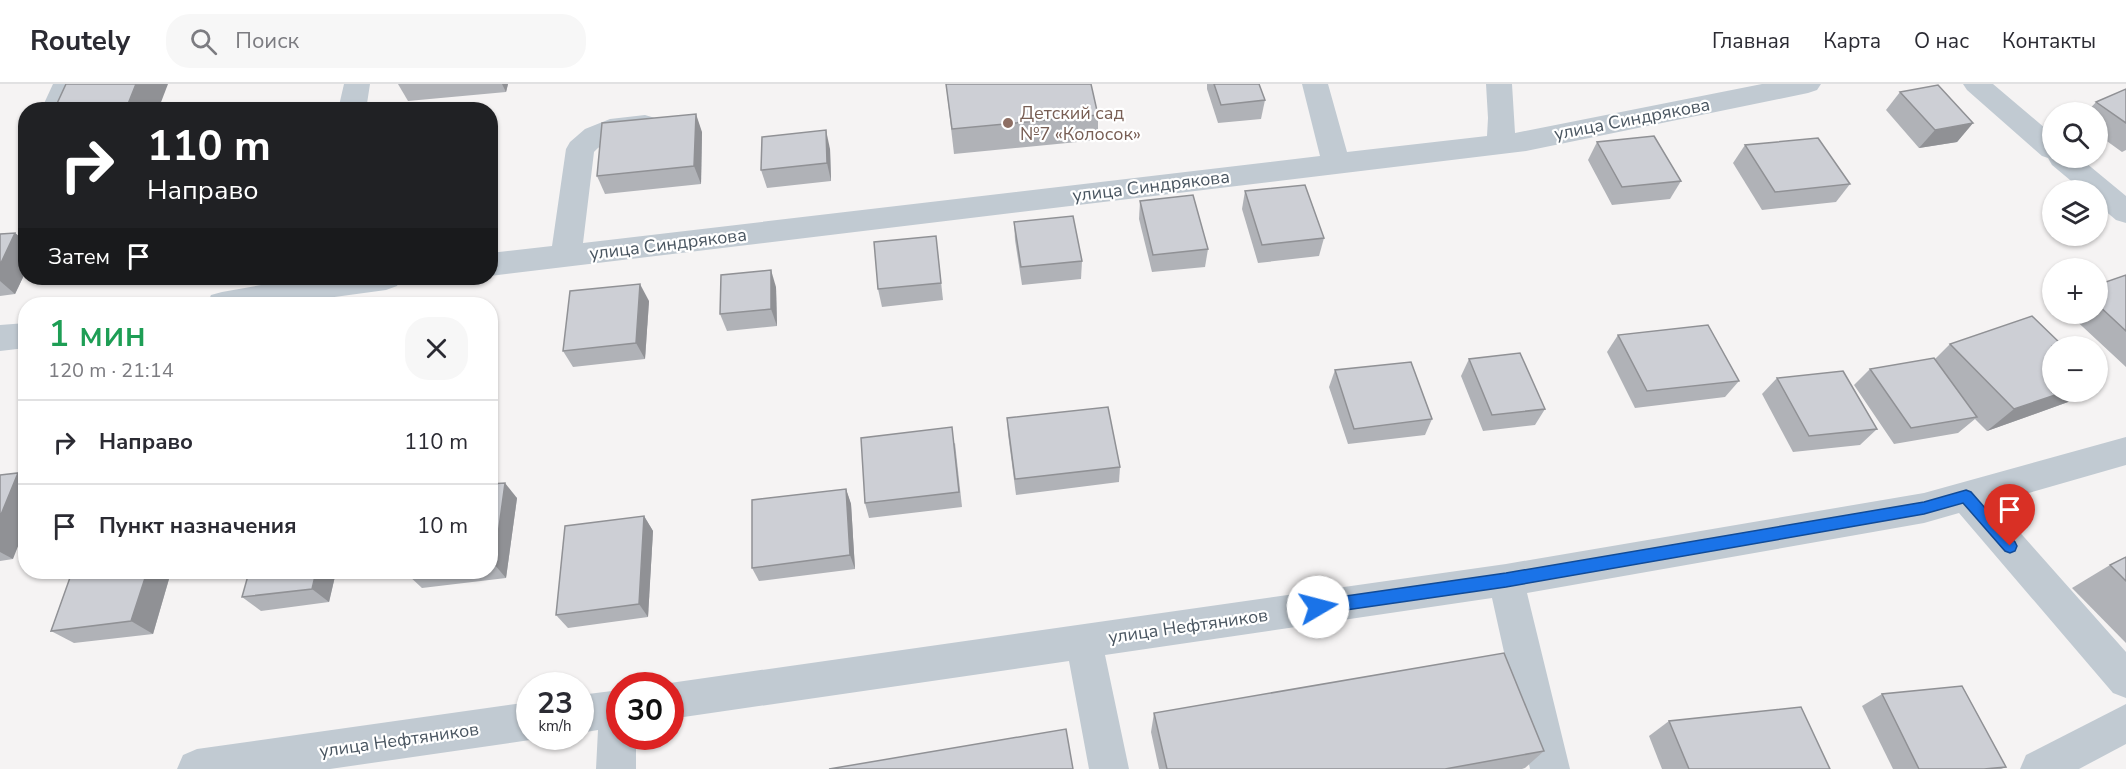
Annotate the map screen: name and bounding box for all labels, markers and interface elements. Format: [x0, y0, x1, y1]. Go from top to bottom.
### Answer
search box [166, 14, 586, 68]
text: Routely [30, 22, 130, 60]
icon: search [187, 25, 220, 58]
text: Поиск [235, 26, 299, 56]
text: Главная [1712, 27, 1790, 55]
text: Карта [1823, 27, 1881, 55]
text: О нас [1914, 27, 1969, 55]
text: Контакты [2002, 27, 2096, 55]
street label: улица Синдрякова [1552, 92, 1712, 146]
place label: Детский сад №7 «Колосок» [1020, 101, 1141, 146]
map controls [2042, 102, 2108, 402]
button: search [2042, 102, 2108, 168]
marker: Детский сад №7 «Колосок» [1001, 116, 1015, 130]
text: 110 m [147, 118, 271, 175]
icon: right [48, 126, 126, 204]
street label: улица Синдрякова [1071, 164, 1231, 208]
text: Направо [147, 172, 258, 209]
button: layers [2042, 180, 2108, 246]
street label: улица Синдрякова [588, 222, 748, 266]
icon: arrive [122, 240, 155, 273]
text: Затем [48, 242, 110, 272]
button: + [2042, 258, 2108, 324]
text: 1 мин [48, 310, 146, 359]
button: close [405, 317, 468, 380]
button: − [2042, 336, 2108, 402]
text: 120 m · 21:14 [48, 357, 174, 384]
icon: right [48, 426, 81, 459]
text: Направо [99, 427, 193, 457]
text: 110 m [404, 427, 468, 457]
pin [1984, 484, 2035, 546]
icon: arrive [1993, 493, 2026, 526]
icon: arrive [48, 510, 81, 543]
text: Пункт назначения [99, 511, 297, 541]
text: 10 m [417, 511, 468, 541]
position arrow [1286, 575, 1350, 639]
street label: улица Нефтяников [1107, 603, 1269, 649]
speed limit sign: 30 [606, 672, 684, 750]
text: 23 [537, 683, 573, 724]
text: km/h [538, 716, 572, 736]
street label: улица Нефтяников [318, 717, 480, 763]

